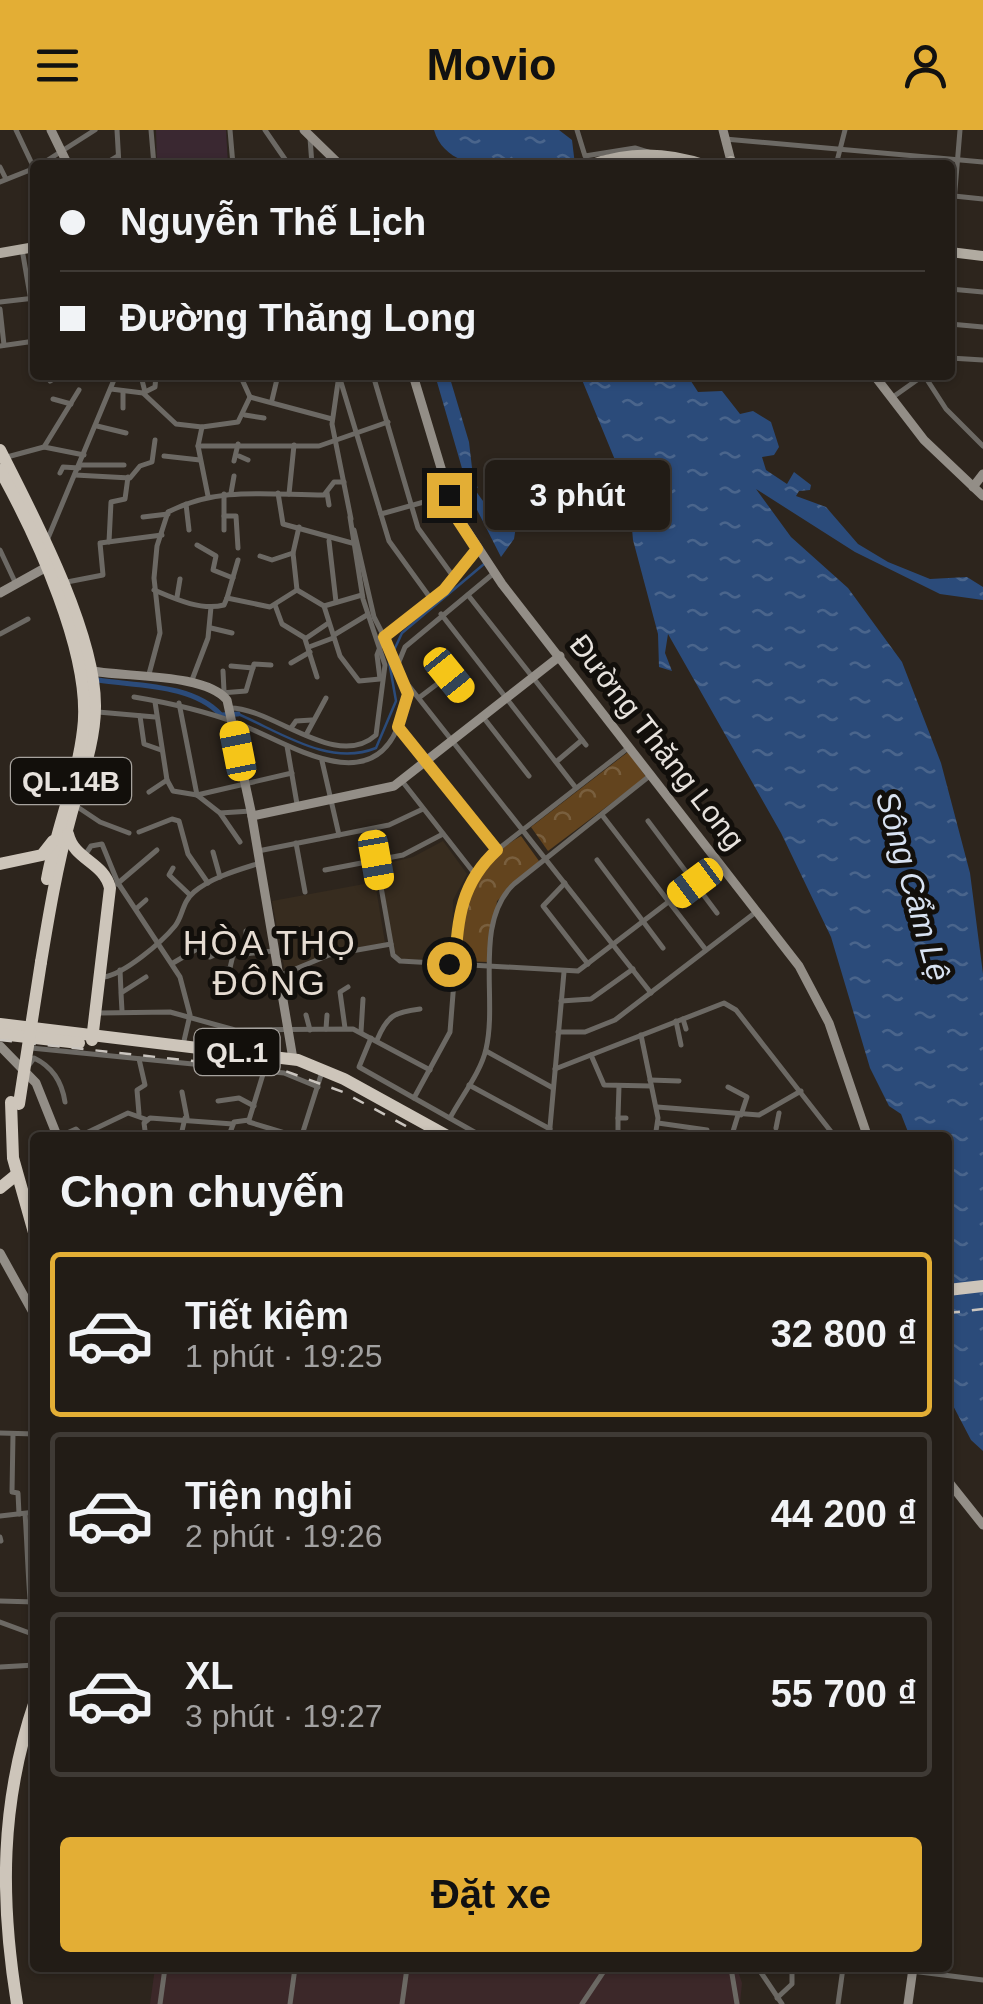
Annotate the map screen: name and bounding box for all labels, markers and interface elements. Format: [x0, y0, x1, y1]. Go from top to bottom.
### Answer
icon: menu [30, 38, 85, 93]
icon: person [898, 38, 953, 93]
text: Movio [427, 39, 557, 90]
text: Nguyễn Thế Lịch [120, 201, 426, 243]
text: Đường Thăng Long [120, 297, 476, 339]
callout: 3 phút [484, 460, 669, 530]
route end [427, 473, 472, 518]
text: 3 phút [530, 477, 625, 513]
street label: Đường Thăng Long [564, 628, 751, 855]
car [418, 642, 480, 708]
car [218, 719, 258, 783]
road number: QL.14B [11, 758, 131, 804]
water label: Sông Cẩm Lệ [869, 787, 957, 985]
car [356, 828, 396, 892]
car [662, 853, 728, 913]
district label: HÒA THỌ ĐÔNG [183, 923, 357, 1002]
route start [427, 942, 472, 987]
road number: QL.1 [194, 1029, 280, 1075]
text: Chọn chuyến [60, 1166, 345, 1217]
icon: car [65, 1290, 155, 1380]
text: Tiết kiệm [185, 1295, 349, 1337]
text: 32 800 ₫ [771, 1313, 917, 1355]
text: 1 phút · 19:25 [185, 1338, 382, 1374]
icon: car [65, 1470, 155, 1560]
text: Tiện nghi [185, 1475, 353, 1517]
text: 44 200 ₫ [771, 1493, 917, 1535]
text: 2 phút · 19:26 [185, 1518, 382, 1554]
icon: car [65, 1650, 155, 1740]
text: XL [185, 1655, 234, 1697]
text: 55 700 ₫ [771, 1673, 917, 1715]
text: 3 phút · 19:27 [185, 1698, 382, 1734]
button: Đặt xe [60, 1837, 922, 1952]

